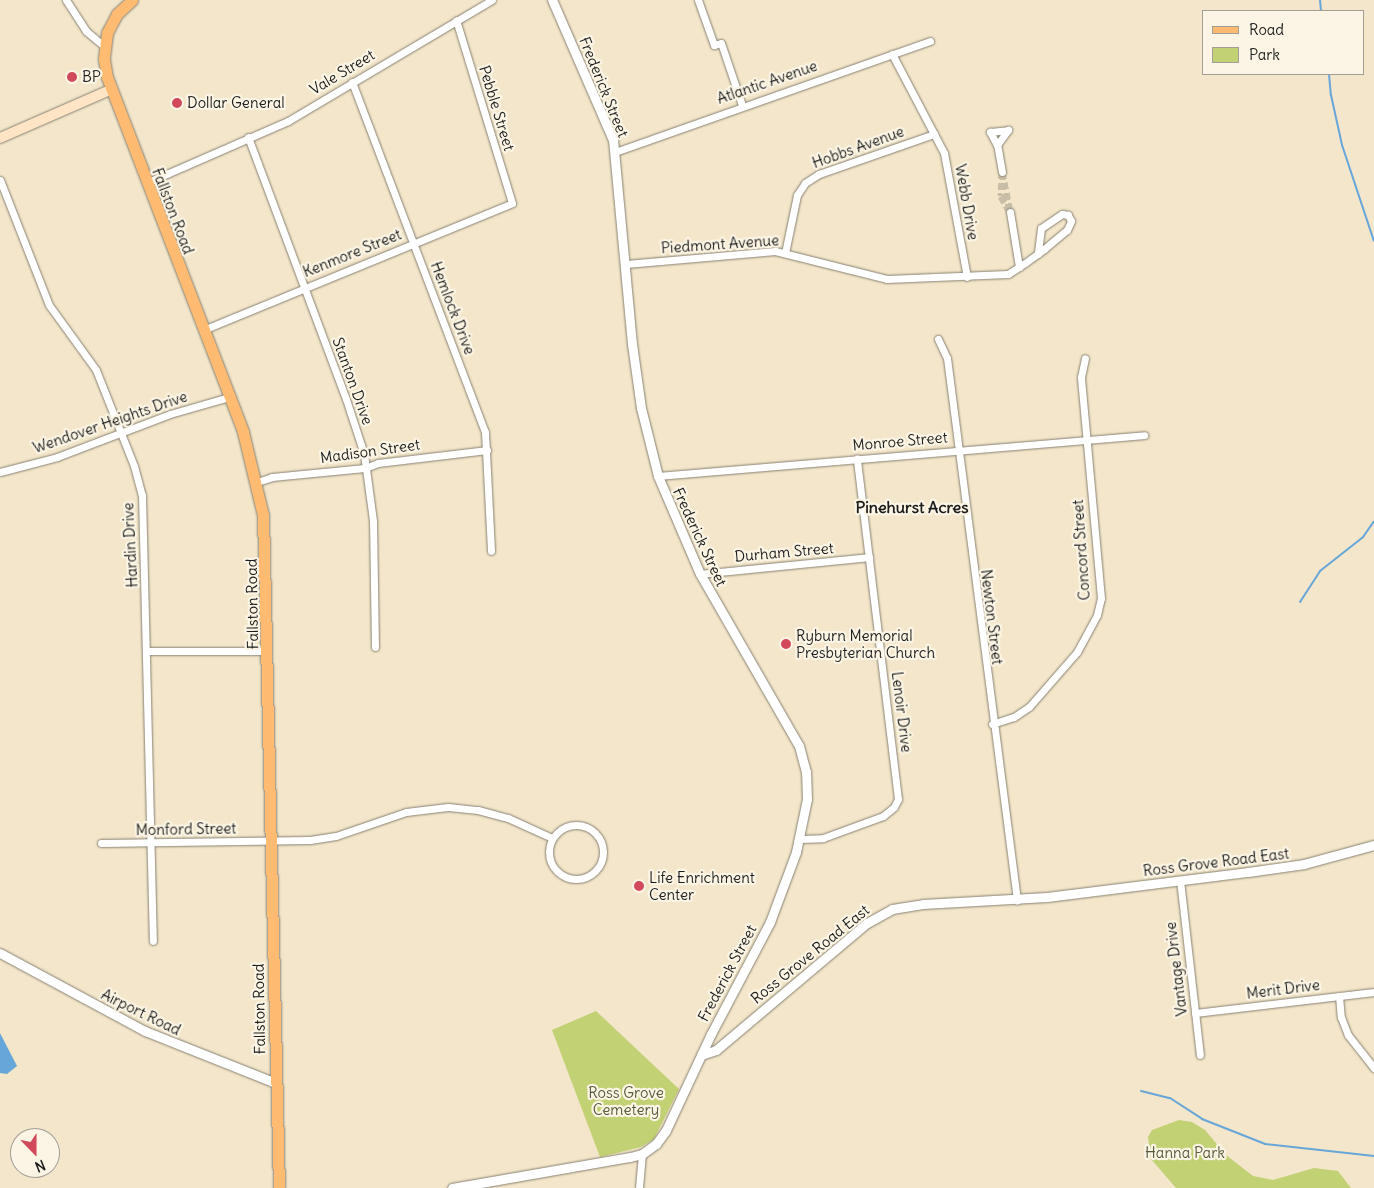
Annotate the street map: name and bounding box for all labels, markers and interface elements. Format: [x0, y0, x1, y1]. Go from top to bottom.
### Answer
legend [1202, 10, 1364, 75]
text: Road [1249, 20, 1284, 39]
street label: Frederick Street [576, 34, 632, 140]
text: Park [1249, 45, 1280, 64]
street label: Vale Street [306, 46, 378, 98]
street label: Atlantic Avenue [714, 56, 820, 108]
street label: Pebble Street [476, 63, 518, 153]
place label: BP [82, 68, 101, 86]
marker: BP [66, 71, 78, 83]
place label: Dollar General [187, 94, 285, 112]
marker: Dollar General [171, 97, 183, 109]
street label: Hobbs Avenue [810, 122, 906, 172]
street label: Webb Drive [951, 163, 983, 241]
street label: Fallston Road [148, 165, 198, 257]
street label: Kenmore Street [300, 225, 404, 281]
street label: Piedmont Avenue [660, 231, 780, 257]
street label: Hemlock Drive [427, 259, 479, 357]
street label: Stanton Drive [329, 335, 377, 427]
street label: Wendover Heights Drive [30, 387, 190, 457]
street label: Monroe Street [852, 428, 948, 454]
street label: Madison Street [319, 435, 421, 467]
street label: Frederick Street [669, 485, 731, 589]
district label: Pinehurst Acres [856, 497, 968, 517]
street label: Concord Street [1068, 499, 1094, 601]
street label: Hardin Drive [119, 502, 141, 588]
street label: Durham Street [734, 539, 834, 565]
street label: Fallston Road [242, 558, 262, 650]
street label: Newton Street [977, 568, 1007, 666]
place label: Ryburn Memorial Presbyterian Church [796, 626, 935, 661]
marker: Ryburn Memorial Presbyterian Church [780, 638, 792, 650]
street label: Lenoir Drive [888, 670, 916, 754]
street label: Monford Street [136, 819, 236, 839]
street label: Ross Grove Road East [1142, 844, 1290, 880]
place label: Life Enrichment Center [649, 868, 755, 903]
marker: Life Enrichment Center [633, 880, 645, 892]
street label: Ross Grove Road East [747, 901, 873, 1007]
street label: Vantage Drive [1161, 921, 1191, 1017]
street label: Frederick Street [694, 922, 760, 1024]
street label: Fallston Road [249, 963, 269, 1055]
street label: Merit Drive [1245, 976, 1321, 1002]
street label: Airport Road [98, 985, 184, 1039]
park label: Ross Grove Cemetery [588, 1083, 664, 1118]
north arrow [10, 1128, 60, 1178]
park label: Hanna Park [1145, 1144, 1225, 1162]
text: N [32, 1156, 48, 1176]

